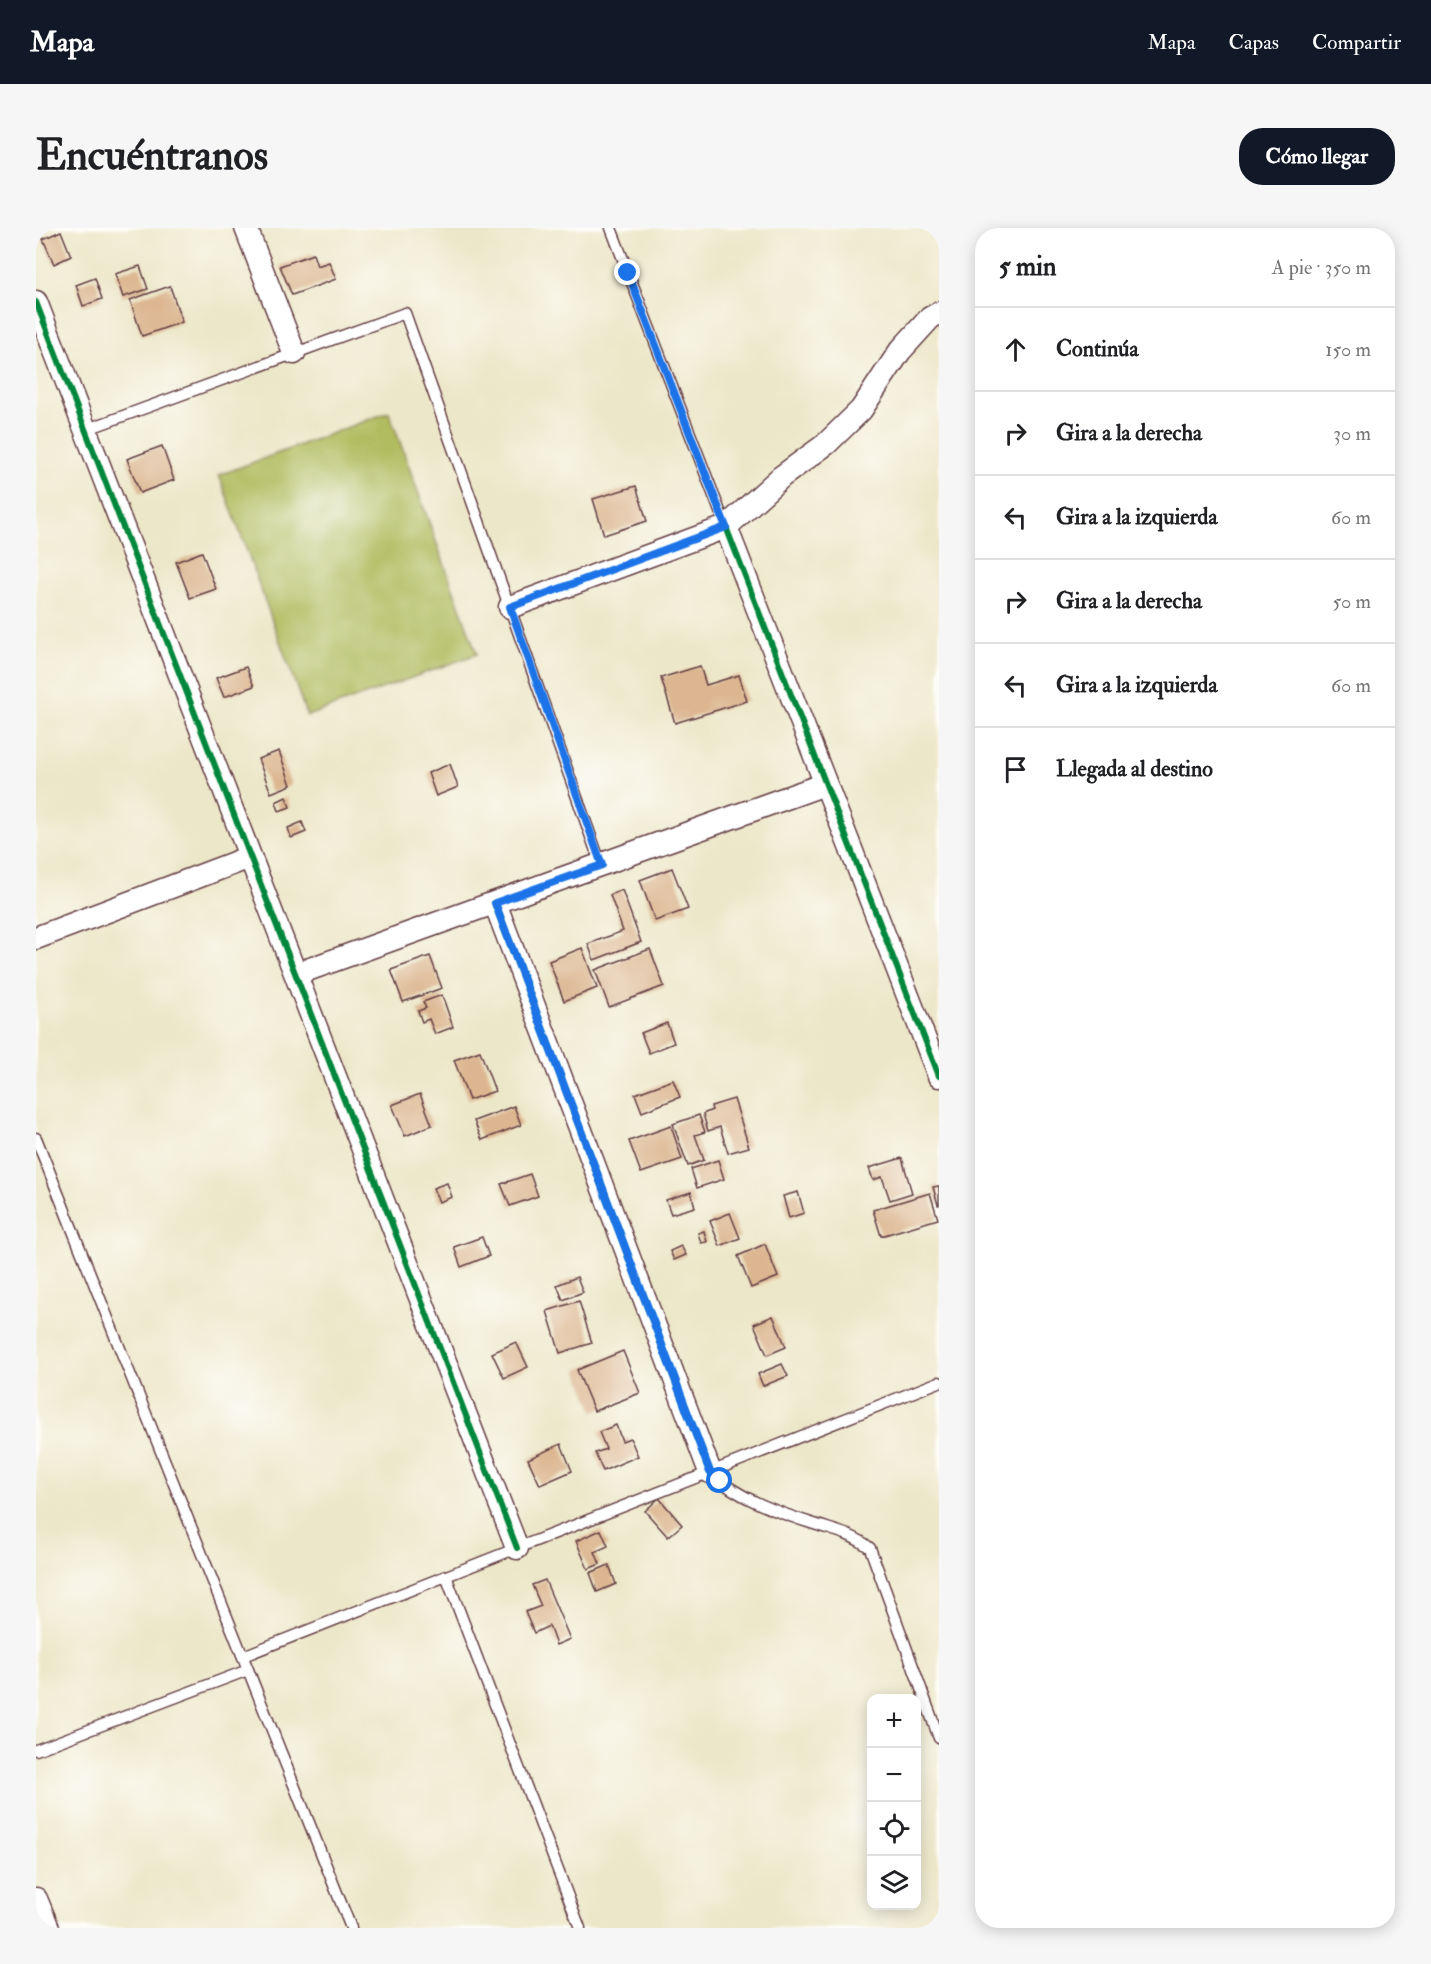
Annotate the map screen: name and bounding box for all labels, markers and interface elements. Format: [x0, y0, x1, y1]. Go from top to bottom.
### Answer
text: Mapa [30, 25, 94, 60]
text: Mapa [1148, 29, 1196, 56]
text: Capas [1229, 29, 1279, 56]
text: Compartir [1312, 29, 1401, 56]
button: Cómo llegar [1239, 128, 1395, 185]
text: Encuéntranos [36, 130, 268, 182]
text: 5 min [999, 251, 1056, 283]
text: A pie · 350 m [1272, 255, 1371, 280]
route end [614, 259, 640, 285]
icon: ahead [999, 333, 1032, 366]
text: Continúa [1056, 335, 1139, 363]
text: 150 m [1325, 337, 1371, 362]
icon: right [999, 417, 1032, 450]
text: Gira a la derecha [1056, 419, 1202, 447]
text: 30 m [1333, 421, 1371, 446]
icon: left [999, 501, 1032, 534]
text: Gira a la izquierda [1056, 503, 1217, 531]
text: 60 m [1331, 505, 1371, 530]
icon: right [999, 585, 1032, 618]
text: Gira a la derecha [1056, 587, 1202, 615]
text: 50 m [1332, 589, 1371, 614]
icon: left [999, 669, 1032, 702]
text: Gira a la izquierda [1056, 671, 1217, 699]
text: 60 m [1331, 673, 1371, 698]
icon: arrive [999, 753, 1032, 786]
text: Llegada al destino [1056, 755, 1213, 783]
route start [706, 1467, 732, 1493]
map controls [867, 1694, 921, 1910]
button: + [867, 1694, 921, 1748]
button: − [867, 1748, 921, 1802]
button: locate [867, 1802, 921, 1856]
button: layers [867, 1856, 921, 1910]

